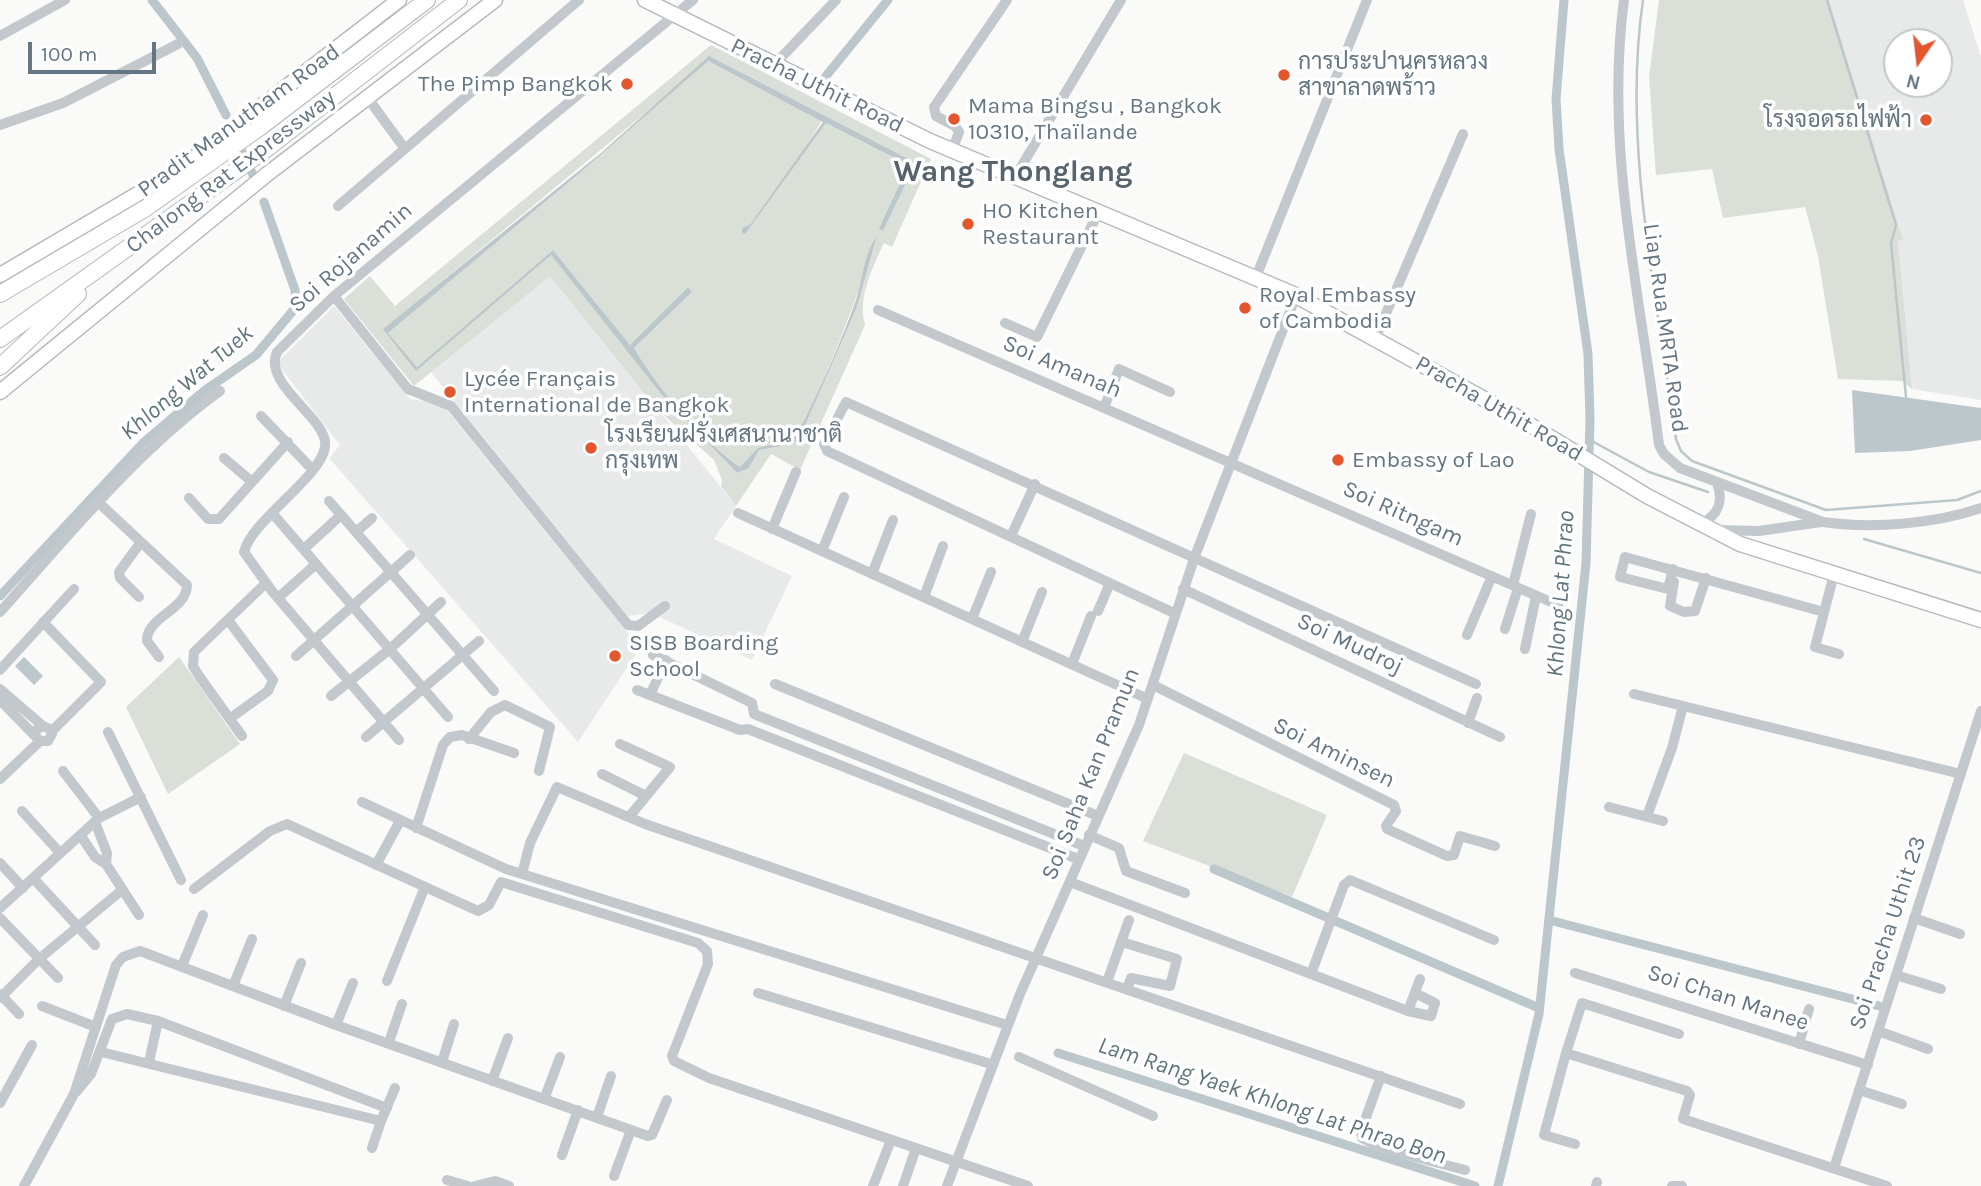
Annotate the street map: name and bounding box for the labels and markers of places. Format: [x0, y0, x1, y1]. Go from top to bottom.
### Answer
place label: การประปานครหลวง สาขาลาดพร้าว [1298, 48, 1488, 102]
marker: การประปานครหลวง สาขาลาดพร้าว [1276, 67, 1292, 83]
place label: The Pimp Bangkok [418, 70, 613, 98]
marker: The Pimp Bangkok [619, 76, 635, 92]
place label: Mama Bingsu , Bangkok 10310, Thaïlande [968, 92, 1222, 146]
place label: โรงจอดรถไฟฟ้า [1764, 106, 1912, 134]
marker: Mama Bingsu , Bangkok 10310, Thaïlande [946, 111, 962, 127]
marker: โรงจอดรถไฟฟ้า [1918, 112, 1934, 128]
place label: HO Kitchen Restaurant [982, 197, 1099, 251]
marker: HO Kitchen Restaurant [960, 216, 976, 232]
place label: Royal Embassy of Cambodia [1259, 281, 1416, 335]
marker: Royal Embassy of Cambodia [1237, 300, 1253, 316]
place label: Lycée Français International de Bangkok [464, 365, 729, 419]
marker: Lycée Français International de Bangkok [442, 384, 458, 400]
place label: โรงเรียนฝรั่งเศสนานาชาติ กรุงเทพ [605, 421, 842, 475]
marker: โรงเรียนฝรั่งเศสนานาชาติ กรุงเทพ [583, 440, 599, 456]
place label: Embassy of Lao [1352, 446, 1515, 474]
marker: Embassy of Lao [1330, 452, 1346, 468]
place label: SISB Boarding School [629, 629, 778, 683]
marker: SISB Boarding School [607, 648, 623, 664]

